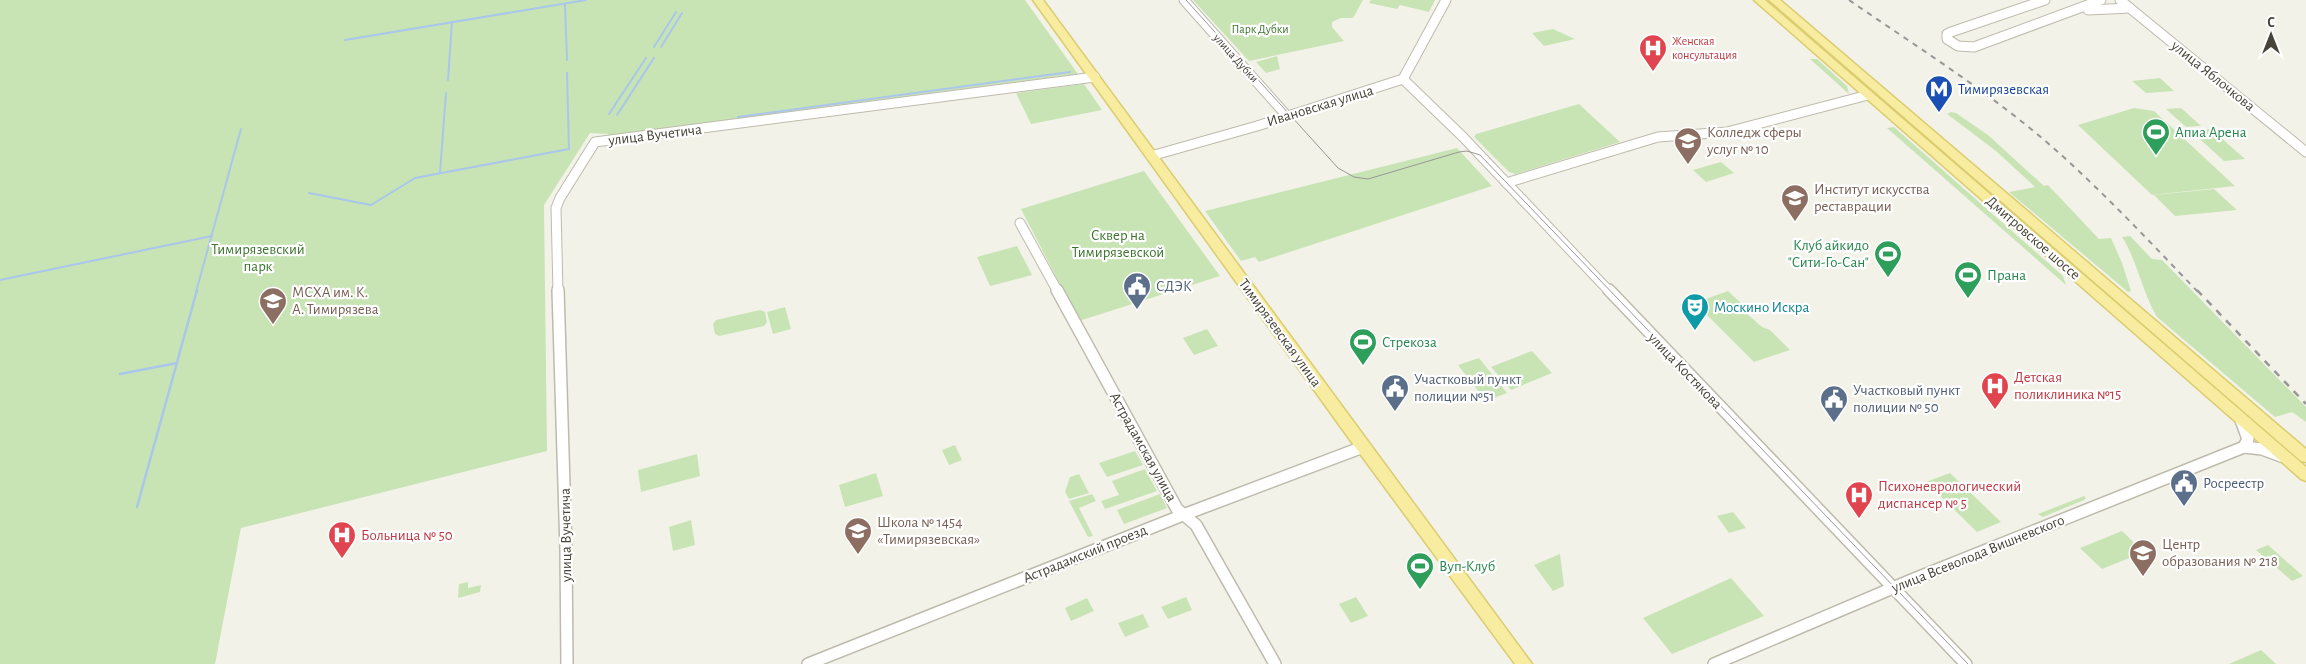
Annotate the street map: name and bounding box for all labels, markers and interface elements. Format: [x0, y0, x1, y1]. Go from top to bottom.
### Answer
north arrow [2246, 10, 2296, 60]
text: С [2267, 16, 2275, 30]
park label: Парк Дубки [1231, 23, 1289, 36]
street label: улица Дубки [1210, 31, 1261, 85]
hospital icon: Женская консультация [1638, 33, 1668, 72]
place label: Женская консультация [1672, 35, 1737, 62]
street label: улица Яблочкова [2168, 37, 2258, 114]
metro station icon: Тимирязевская [1924, 74, 1954, 113]
place label: Тимирязевская [1958, 82, 2049, 97]
street label: Ивановская улица [1265, 83, 1375, 129]
sports icon: Апиа Арена [2141, 117, 2171, 156]
street label: улица Вучетича [606, 122, 703, 148]
place label: Колледж сферы услуг № 10 [1706, 125, 1802, 157]
place label: Апиа Арена [2175, 125, 2247, 140]
school or university icon: Колледж сферы услуг № 10 [1673, 126, 1703, 165]
place label: Институт искусства реставрации [1814, 182, 1930, 214]
school or university icon: Институт искусства реставрации [1780, 183, 1810, 222]
street label: Дмитровское шоссе [1983, 193, 2083, 283]
park label: Сквер на Тимирязевской [1072, 228, 1164, 260]
place label: Клуб айкидо "Сити-Го-Сан" [1788, 238, 1869, 270]
sports icon: Клуб айкидо "Сити-Го-Сан" [1873, 239, 1903, 278]
park label: Тимирязевский парк [211, 242, 305, 274]
sports icon: Прана [1953, 260, 1983, 299]
place label: Прана [1987, 268, 2026, 283]
public building icon: СДЭК [1122, 271, 1152, 310]
street label: Тимирязевская улица [1236, 276, 1324, 390]
place label: СДЭК [1156, 279, 1192, 294]
place label: МСХА им. К. А. Тимирязева [292, 285, 379, 317]
school or university icon: МСХА им. К. А. Тимирязева [258, 286, 288, 325]
theatre icon: Москино Искра [1680, 292, 1710, 331]
place label: Москино Искра [1714, 300, 1809, 315]
sports icon: Стрекоза [1348, 327, 1378, 366]
street label: улица Костякова [1644, 329, 1725, 412]
place label: Стрекоза [1382, 335, 1437, 350]
place label: Детская поликлиника №15 [2014, 370, 2121, 402]
hospital icon: Детская поликлиника №15 [1980, 371, 2010, 410]
place label: Участковый пункт полиции №51 [1414, 372, 1522, 404]
public building icon: Участковый пункт полиции №51 [1380, 373, 1410, 412]
place label: Участковый пункт полиции № 50 [1853, 383, 1961, 415]
public building icon: Участковый пункт полиции № 50 [1819, 384, 1849, 423]
street label: Астрадамская улица [1107, 390, 1179, 504]
public building icon: Росреестр [2169, 468, 2199, 507]
place label: Росреестр [2203, 476, 2265, 491]
place label: Психоневрологический диспансер № 5 [1878, 479, 2021, 511]
hospital icon: Психоневрологический диспансер № 5 [1844, 480, 1874, 519]
street label: улица Вучетича [558, 488, 574, 583]
street label: улица Всеволода Вишневского [1889, 512, 2067, 596]
place label: Школа № 1454 «Тимирязевская» [877, 515, 980, 547]
school or university icon: Школа № 1454 «Тимирязевская» [843, 516, 873, 555]
hospital icon: Больница № 50 [327, 520, 357, 559]
street label: Астрадамский проезд [1021, 522, 1149, 586]
place label: Больница № 50 [361, 528, 453, 543]
place label: Центр образования № 218 [2162, 537, 2278, 569]
school or university icon: Центр образования № 218 [2128, 538, 2158, 577]
sports icon: Вуп-Клуб [1405, 551, 1435, 590]
place label: Вуп-Клуб [1439, 559, 1495, 574]

